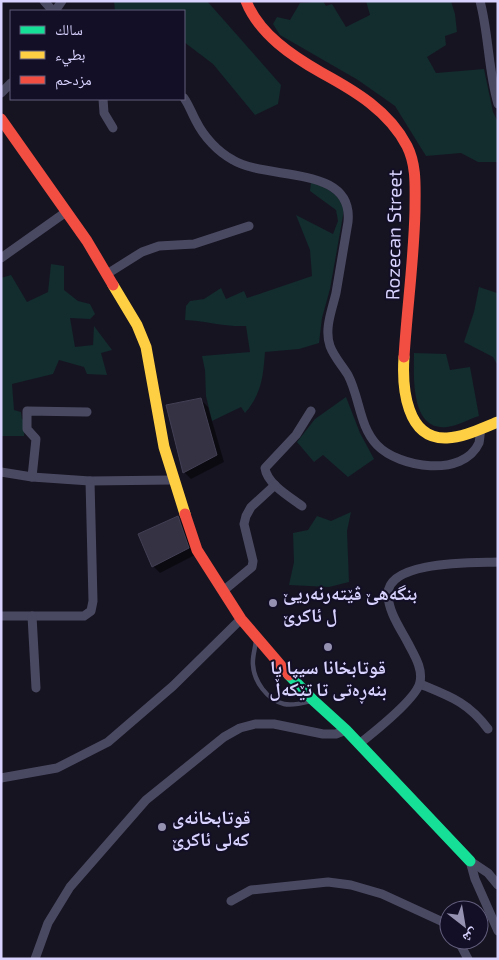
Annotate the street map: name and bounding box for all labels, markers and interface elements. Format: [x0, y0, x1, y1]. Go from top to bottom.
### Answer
legend [10, 10, 185, 100]
text: سالك [55, 20, 83, 38]
text: بطيء [55, 45, 85, 67]
text: مزدحم [55, 70, 92, 90]
street label: Rozecan Street [380, 170, 406, 300]
place label: بنگەهێ ڤێتەرنەریێ ل ئاکرێ [283, 581, 417, 627]
marker: بنگەهێ ڤێتەرنەریێ ل ئاکرێ [267, 597, 279, 609]
marker: قوتابخانا سیپا یا بنەڕەتی تا تێکەڵ [322, 641, 334, 653]
place label: قوتابخانا سیپا یا بنەڕەتی تا تێکەڵ [269, 655, 387, 703]
place label: قوتابخانەی کەلی ئاکرێ [172, 805, 251, 851]
marker: قوتابخانەی کەلی ئاکرێ [156, 821, 168, 833]
north arrow [439, 900, 489, 950]
text: ش [460, 925, 482, 948]

